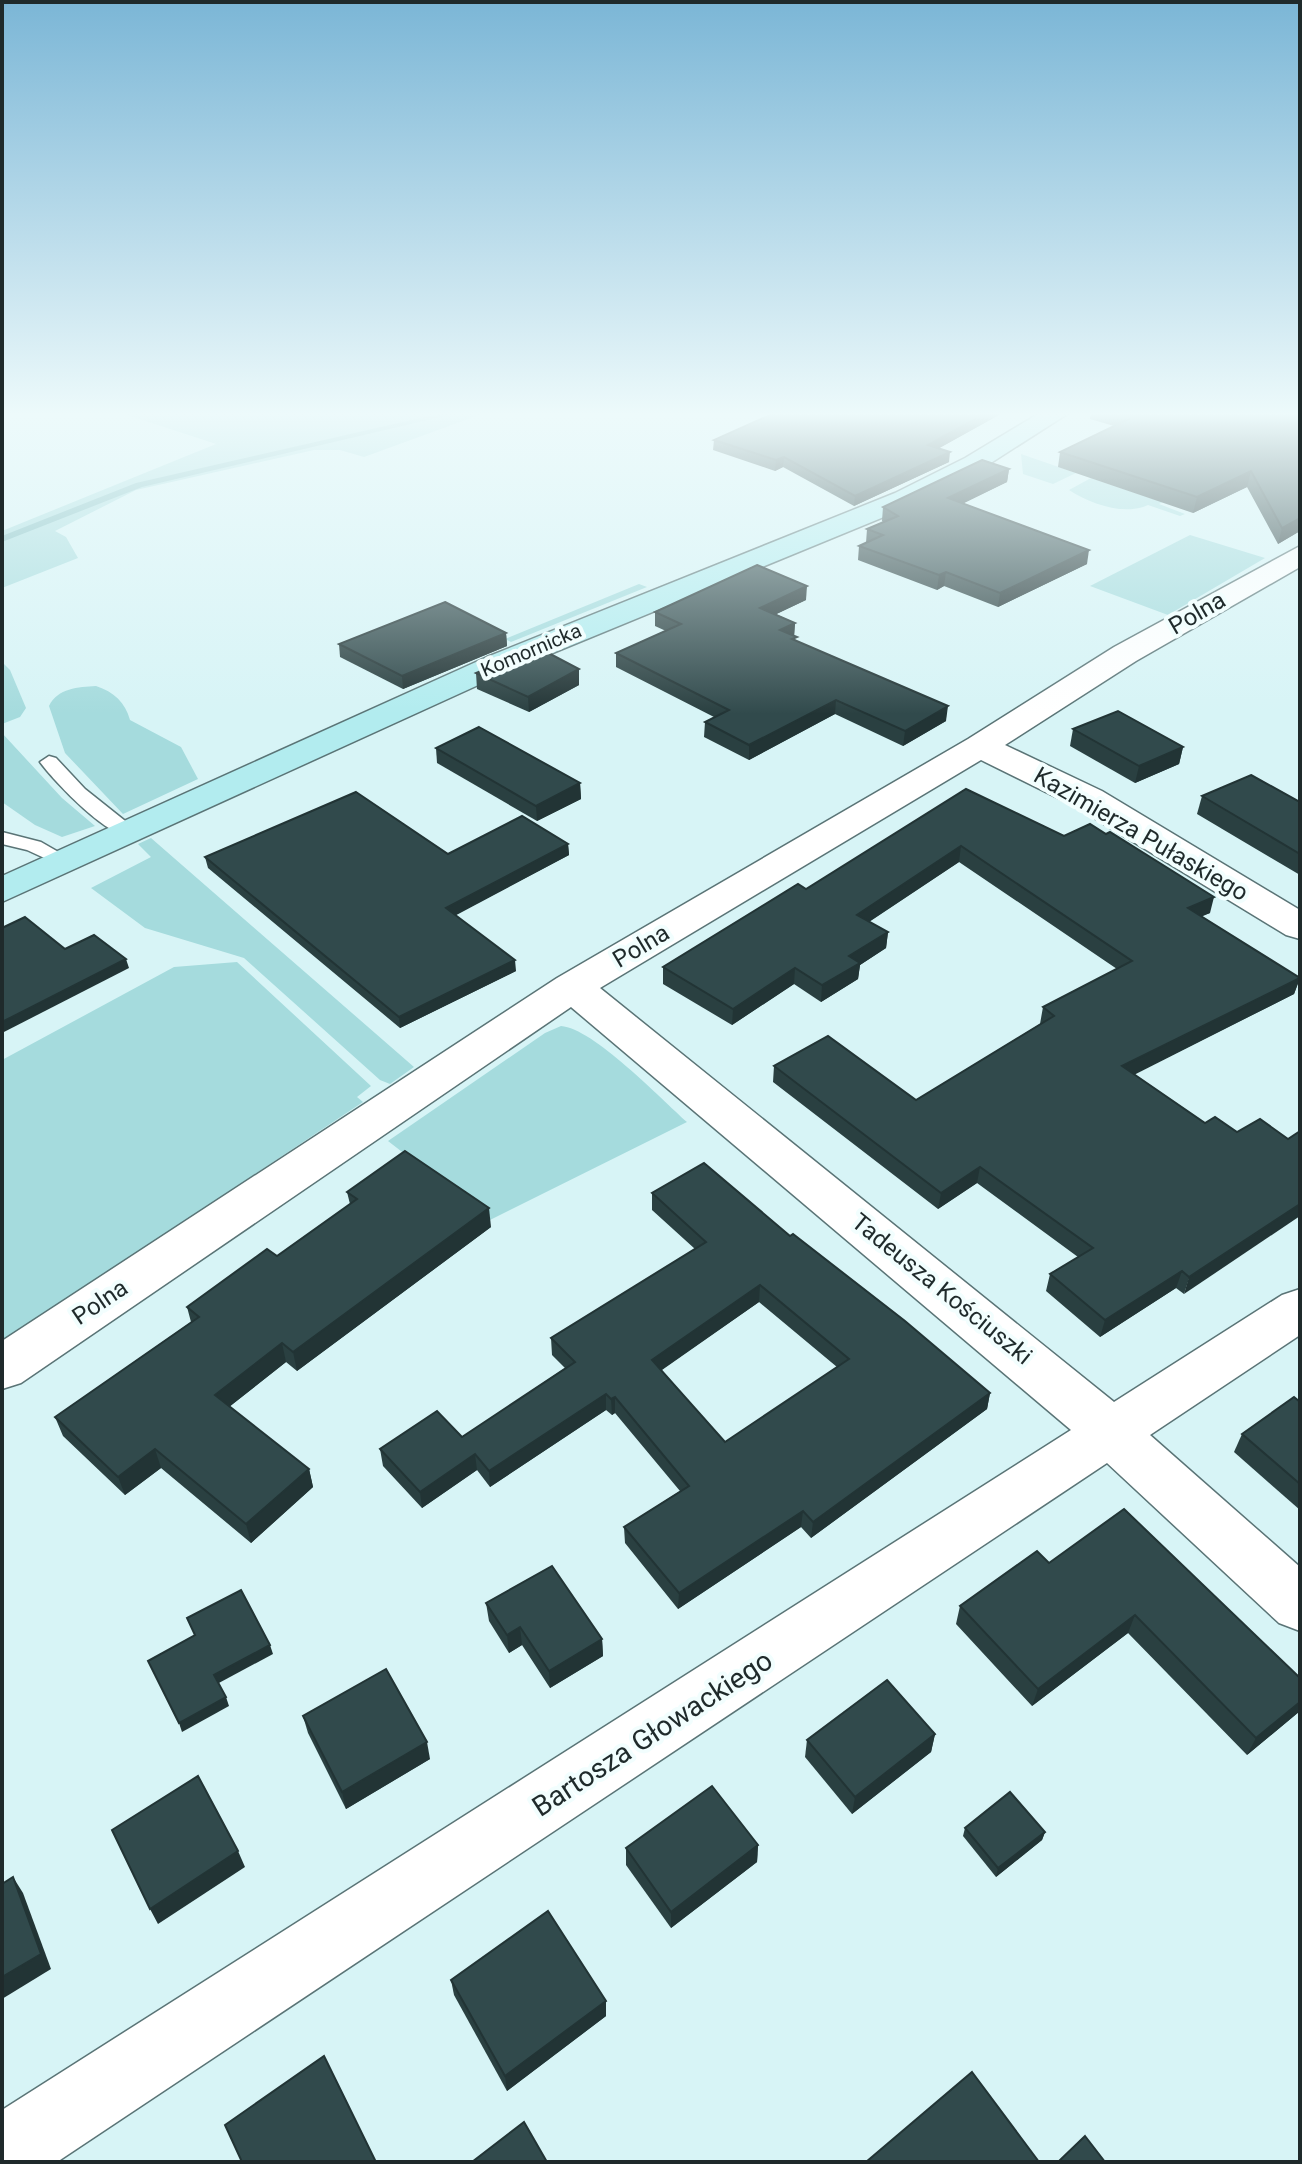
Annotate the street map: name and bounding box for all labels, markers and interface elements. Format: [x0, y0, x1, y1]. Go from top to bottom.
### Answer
street label: Polna [1164, 586, 1230, 640]
street label: Komornicka [477, 618, 585, 682]
street label: Kazimierza Pułaskiego [1029, 761, 1253, 907]
street label: Polna [608, 918, 674, 974]
street label: Tadeusza Kościuszki [846, 1208, 1038, 1370]
street label: Polna [67, 1273, 133, 1331]
street label: Bartosza Głowackiego [526, 1644, 778, 1823]

